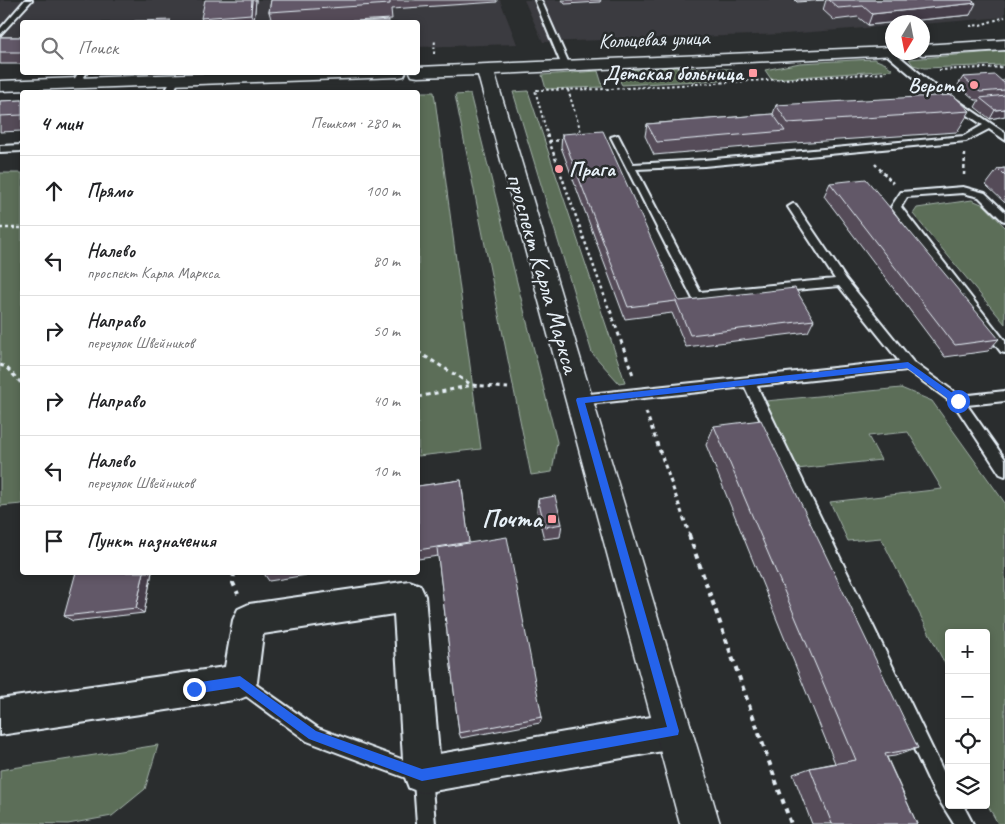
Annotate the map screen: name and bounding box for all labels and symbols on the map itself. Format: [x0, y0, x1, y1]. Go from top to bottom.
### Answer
north arrow [885, 15, 930, 60]
street label: Кольцевая улица [598, 24, 712, 54]
place label: Детская больница [603, 60, 745, 86]
marker: Детская больница [747, 67, 759, 79]
place label: Верста [908, 72, 966, 98]
marker: Верста [968, 79, 980, 91]
place label: Прага [569, 156, 617, 182]
marker: Прага [553, 163, 565, 175]
street label: проспект Карла Маркса [499, 169, 588, 379]
route start [947, 390, 970, 413]
place label: Почта [482, 503, 544, 535]
marker: Почта [546, 513, 558, 525]
route end [183, 678, 206, 701]

